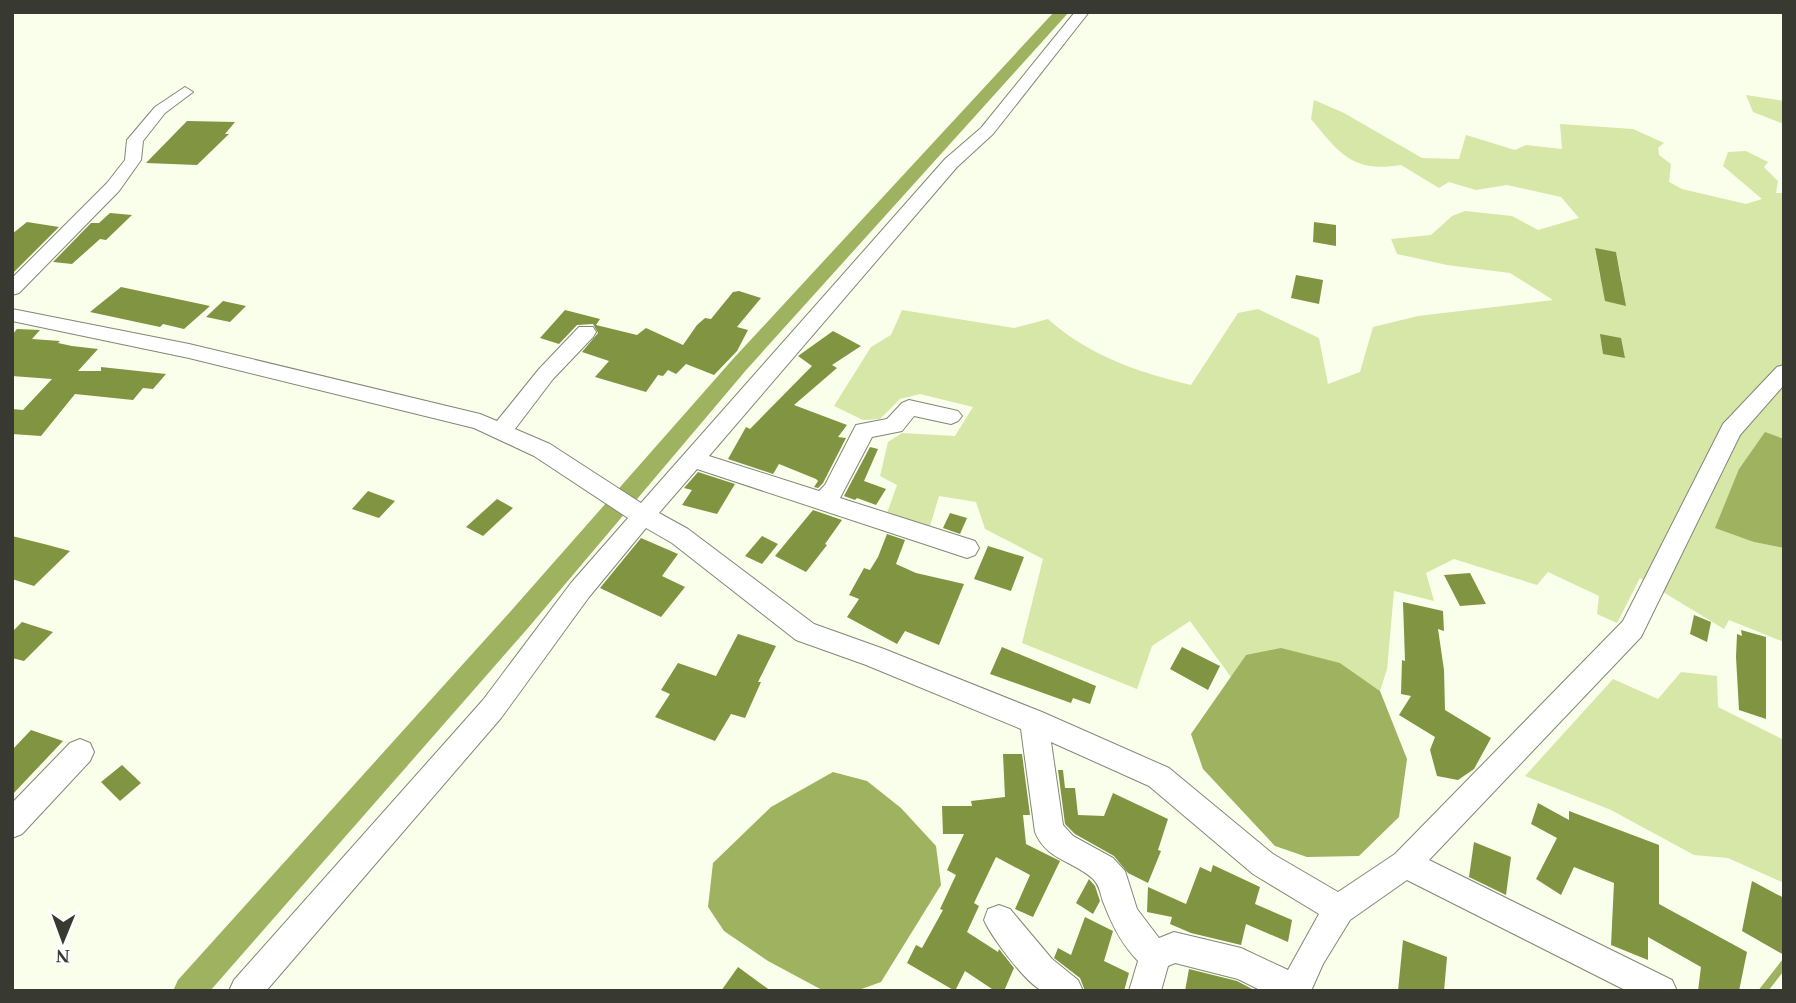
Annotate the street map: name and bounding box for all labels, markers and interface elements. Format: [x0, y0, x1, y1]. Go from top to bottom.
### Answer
north arrow [28, 905, 98, 975]
text: N [55, 946, 70, 967]

